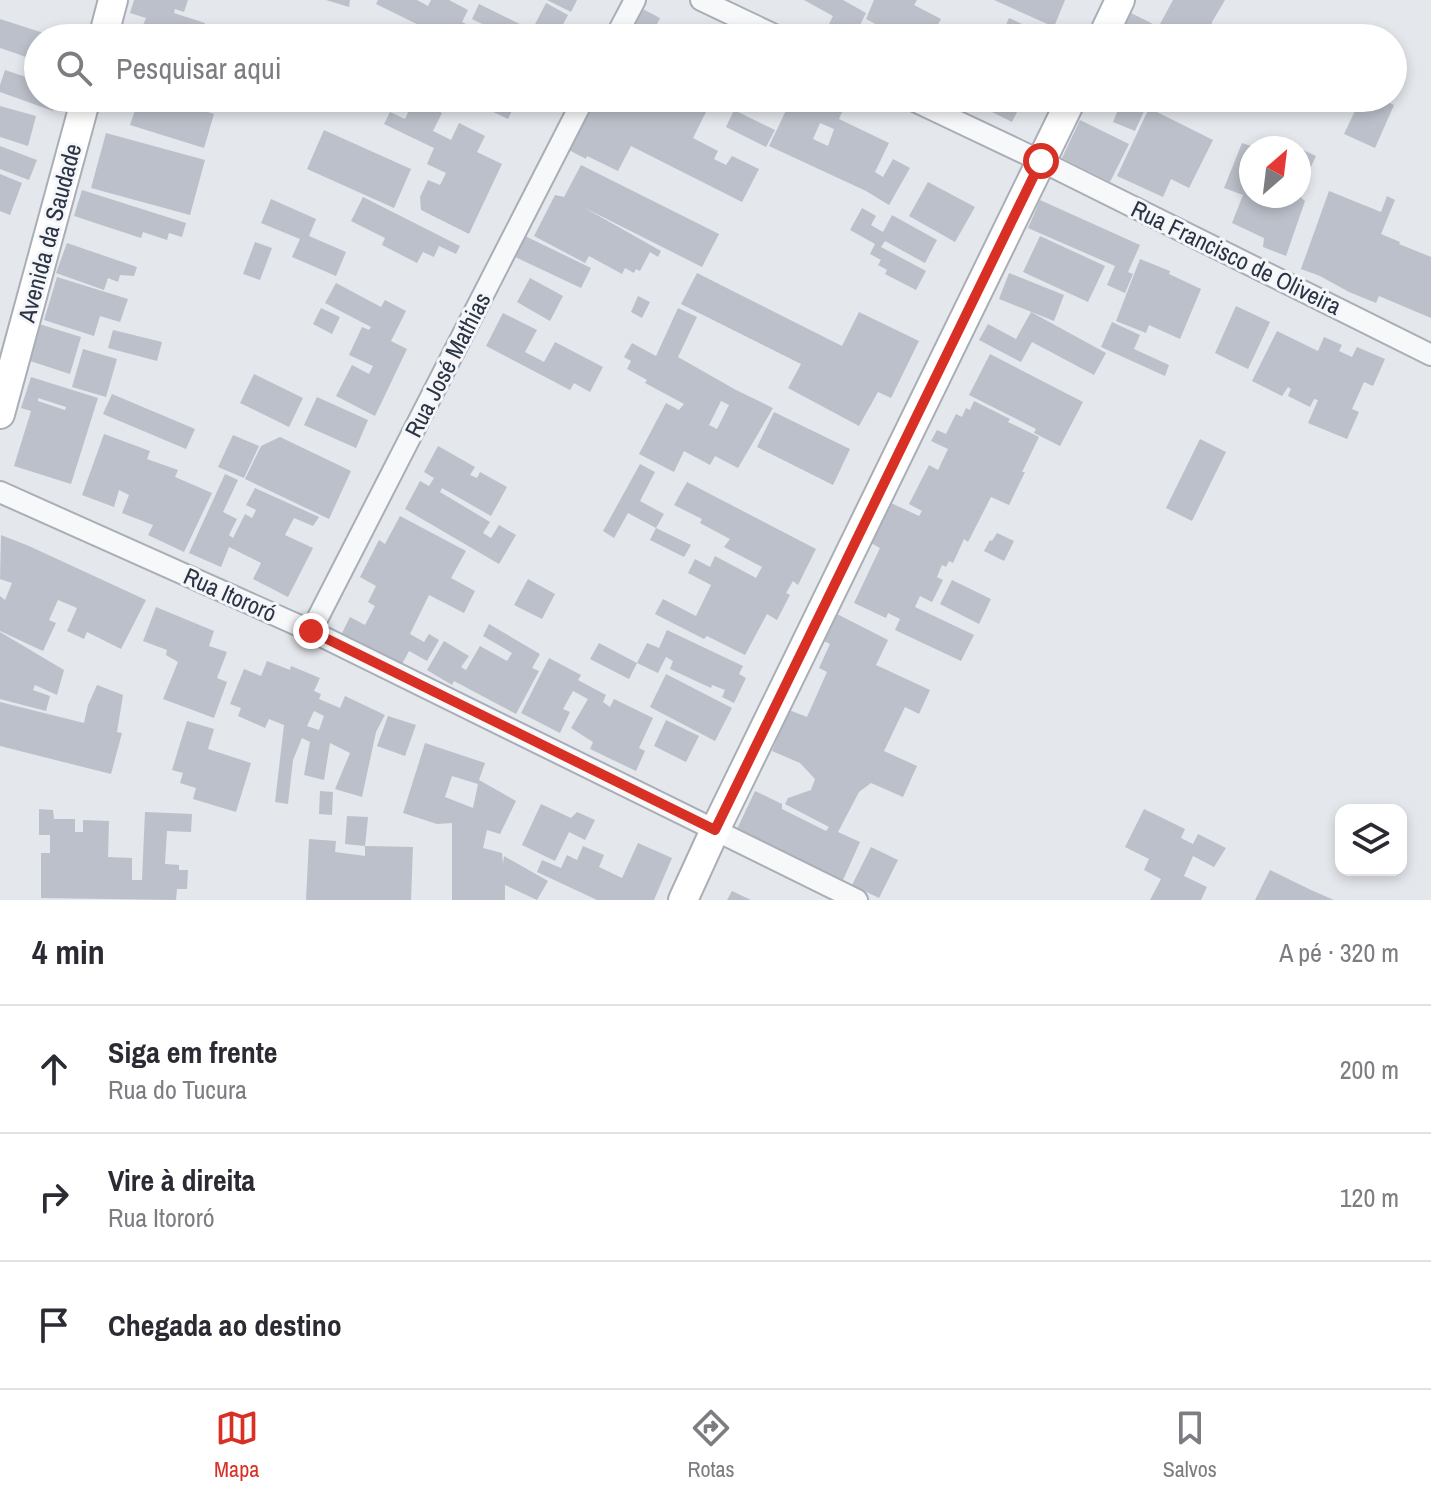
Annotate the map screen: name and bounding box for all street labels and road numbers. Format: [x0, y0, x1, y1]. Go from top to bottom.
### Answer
street label: Avenida da Saudade [10, 140, 88, 326]
street label: Rua Francisco de Oliveira [1126, 192, 1347, 322]
street label: Rua José Mathias [397, 287, 497, 442]
street label: Rua Itororó [179, 559, 282, 629]

